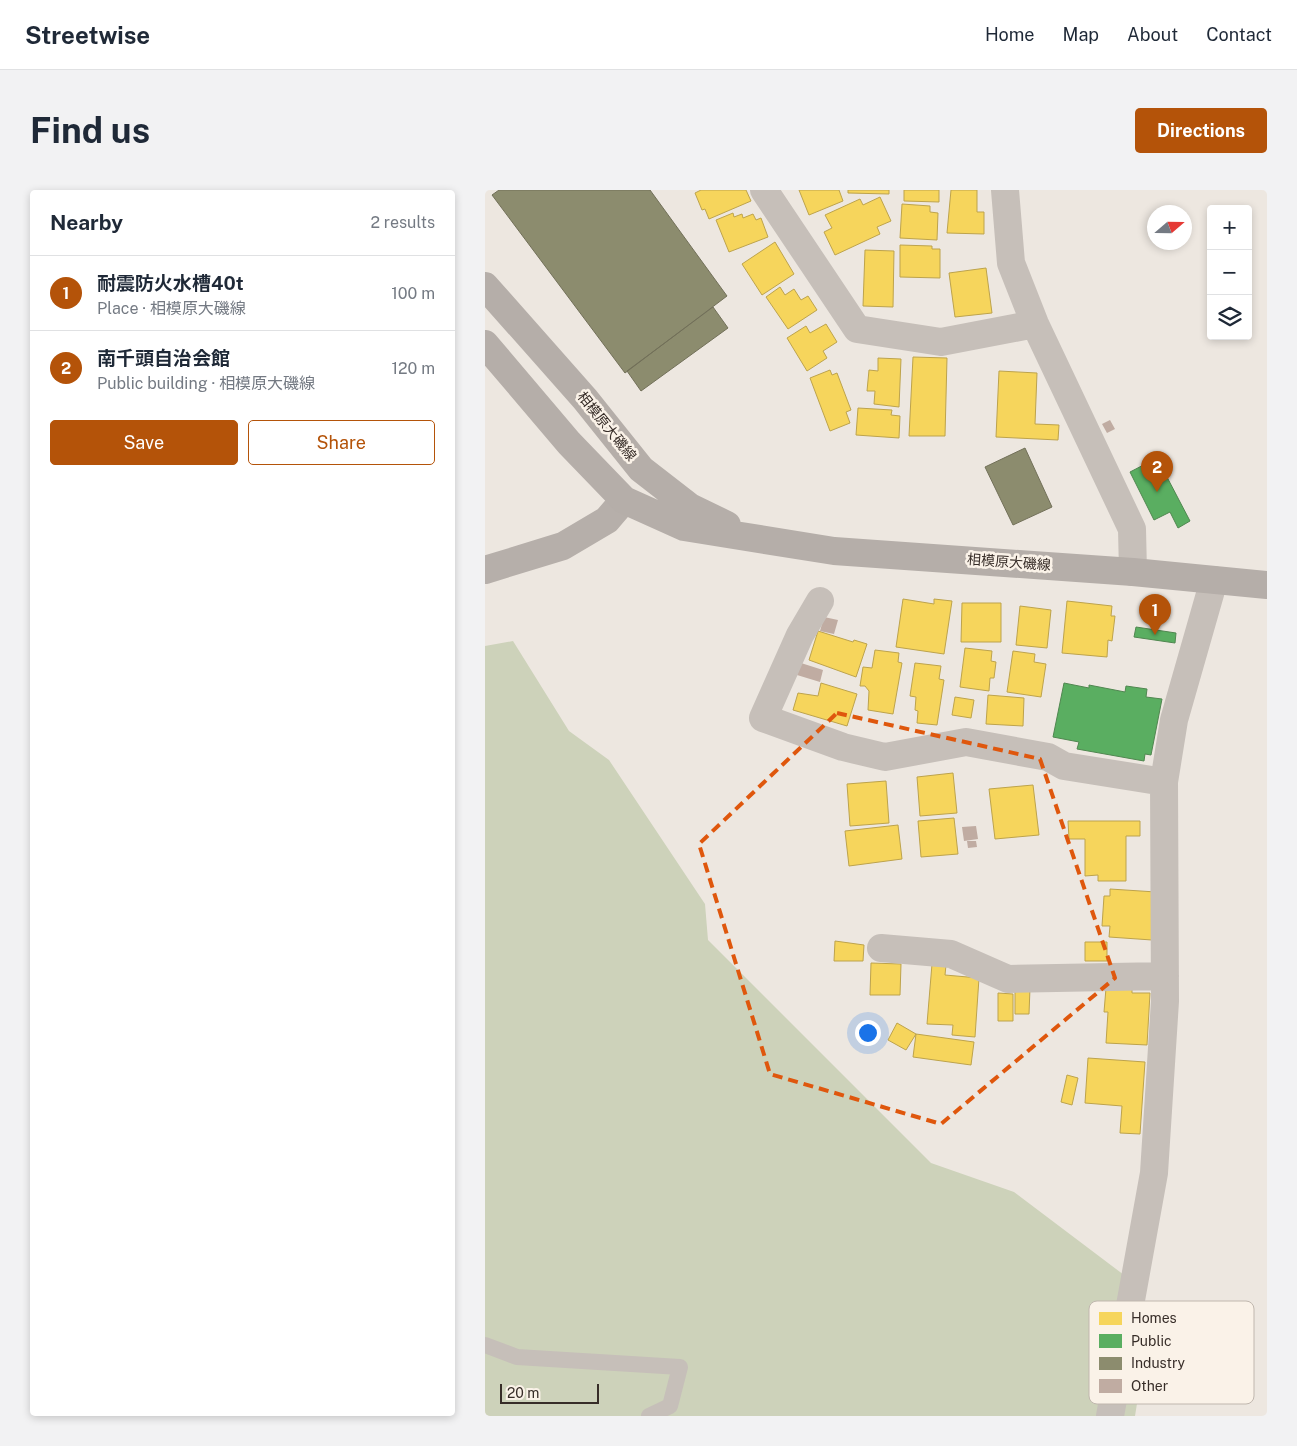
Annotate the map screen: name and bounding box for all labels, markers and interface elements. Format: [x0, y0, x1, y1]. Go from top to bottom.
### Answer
text: Streetwise [25, 21, 150, 49]
text: Home [985, 24, 1035, 45]
text: Map [1063, 24, 1099, 45]
text: About [1127, 24, 1178, 45]
text: Contact [1206, 24, 1272, 45]
button: Directions [1135, 108, 1267, 153]
text: Find us [30, 110, 150, 151]
north arrow [1147, 205, 1192, 250]
map controls [1207, 205, 1252, 340]
button: + [1207, 205, 1252, 250]
text: Nearby [50, 210, 123, 235]
text: 2 results [370, 213, 435, 232]
button: − [1207, 250, 1252, 295]
text: 耐震防火水槽40t [97, 272, 244, 294]
text: 1 [63, 284, 69, 303]
text: 100 m [391, 284, 435, 303]
button: layers [1207, 295, 1252, 340]
text: Place · 相模原大磯線 [97, 299, 246, 318]
text: 南千頭自治会館 [97, 347, 230, 369]
text: 2 [61, 359, 71, 378]
text: 120 m [391, 359, 435, 378]
text: Public building · 相模原大磯線 [97, 374, 315, 393]
street label: 相模原大磯線 [574, 388, 640, 464]
button: Save [50, 420, 238, 465]
button: Share [248, 420, 435, 465]
pin: 2 [1141, 451, 1173, 492]
street label: 相模原大磯線 [967, 551, 1051, 573]
pin: 1 [1139, 594, 1171, 635]
your location [855, 1020, 881, 1046]
legend [1089, 1301, 1254, 1404]
text: Homes [1131, 1310, 1177, 1326]
text: Public [1131, 1333, 1172, 1349]
text: Industry [1131, 1355, 1186, 1371]
text: Other [1131, 1378, 1168, 1394]
scale bar [500, 1381, 599, 1404]
text: 20 m [507, 1385, 539, 1401]

